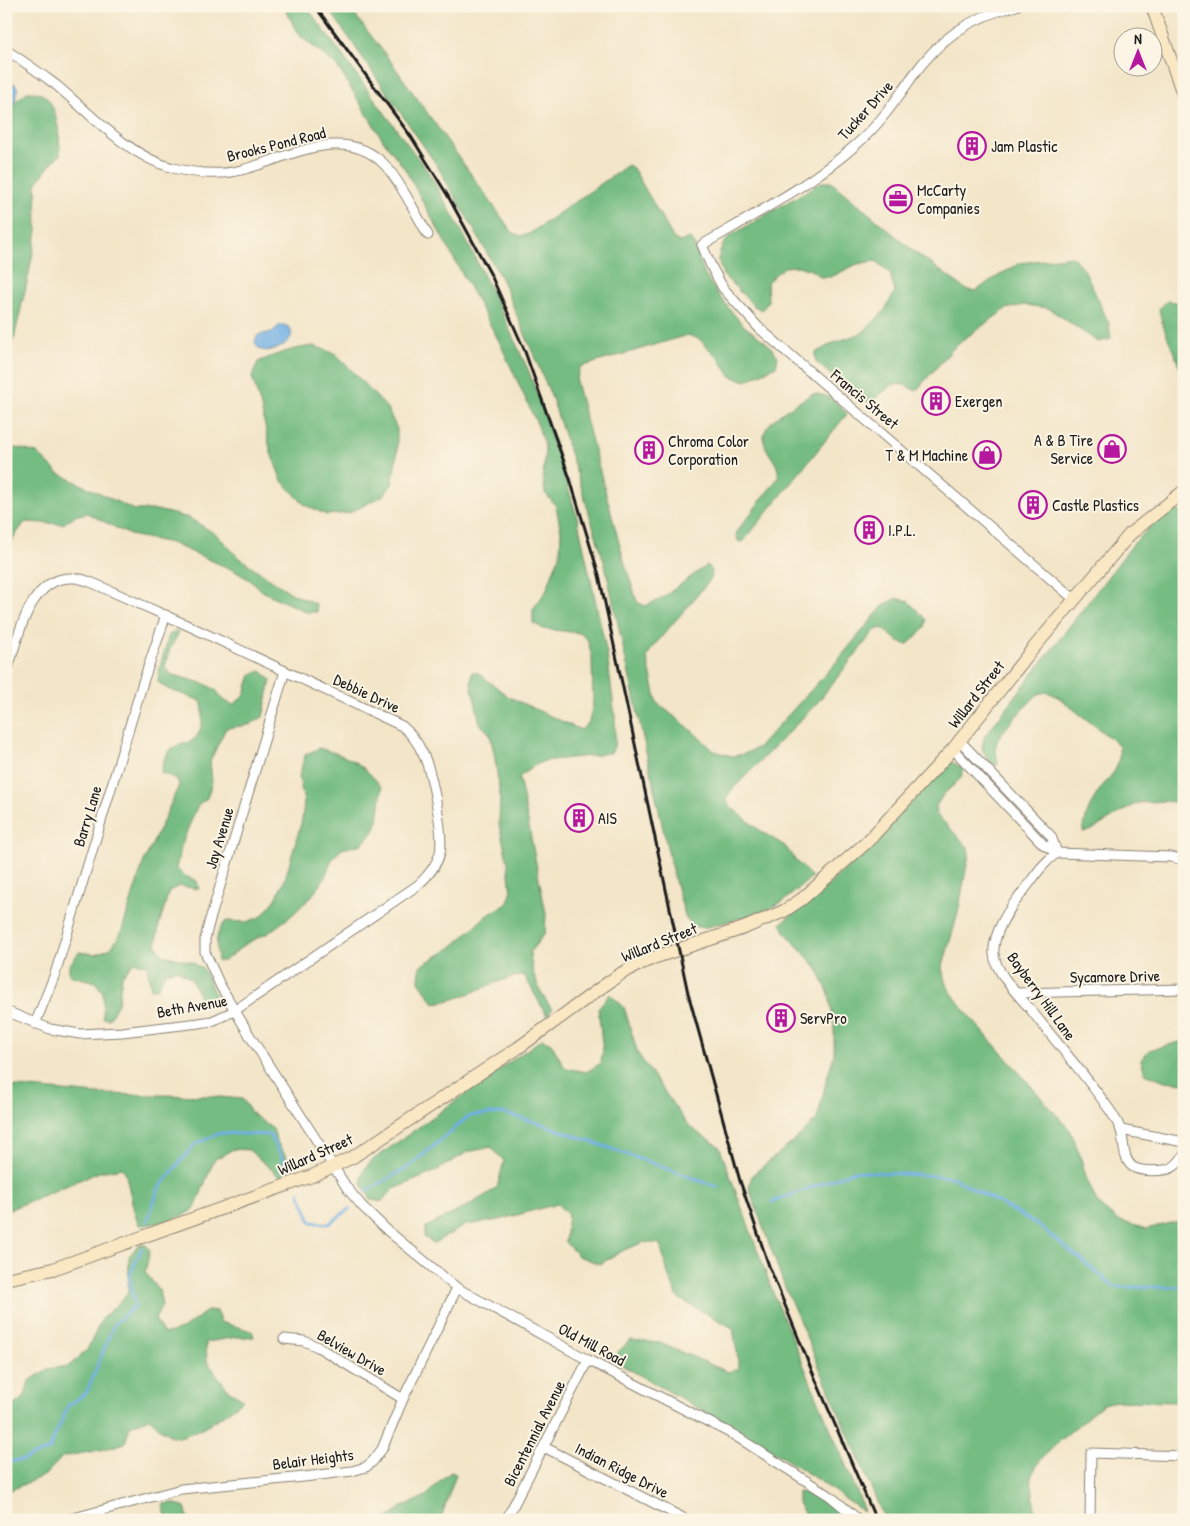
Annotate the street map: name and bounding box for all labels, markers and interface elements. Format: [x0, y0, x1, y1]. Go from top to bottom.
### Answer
north arrow [1112, 28, 1162, 78]
text: N [1134, 29, 1142, 48]
street label: Tucker Drive [832, 75, 898, 145]
street label: Brooks Pond Road [224, 121, 328, 167]
building icon: Jam Plastic [957, 131, 987, 161]
place label: Jam Plastic [991, 135, 1058, 157]
place label: McCarty Companies [917, 179, 980, 219]
office icon: McCarty Companies [883, 184, 913, 214]
street label: Francis Street [826, 363, 904, 434]
building icon: Exergen [921, 386, 951, 416]
place label: Exergen [955, 390, 1003, 412]
place label: A & B Tire Service [1034, 429, 1094, 469]
place label: Chroma Color Corporation [668, 430, 749, 470]
shop icon: A & B Tire Service [1097, 434, 1127, 464]
building icon: Chroma Color Corporation [634, 435, 664, 465]
shop icon: T & M Machine [972, 440, 1002, 470]
place label: T & M Machine [886, 444, 969, 466]
building icon: Castle Plastics [1018, 490, 1048, 520]
place label: Castle Plastics [1052, 494, 1139, 516]
building icon: I.P.L. [854, 515, 884, 545]
place label: I.P.L. [888, 519, 916, 541]
street label: Willard Street [943, 655, 1010, 732]
street label: Debbie Drive [330, 668, 404, 718]
street label: Barry Lane [67, 782, 107, 849]
building icon: AIS [564, 803, 594, 833]
street label: Jay Avenue [199, 804, 239, 871]
place label: AIS [598, 807, 618, 829]
street label: Willard Street [618, 917, 701, 967]
street label: Bayberry Hill Lane [1002, 947, 1082, 1045]
street label: Sycamore Drive [1070, 964, 1161, 988]
street label: Beth Avenue [155, 989, 229, 1023]
building icon: ServPro [766, 1003, 796, 1033]
place label: ServPro [800, 1007, 847, 1029]
street label: Willard Street [274, 1127, 356, 1180]
street label: Old Mill Road [555, 1317, 629, 1371]
street label: Belview Drive [313, 1323, 391, 1381]
street label: Bicentennial Avenue [498, 1376, 570, 1490]
street label: Indian Ridge Drive [571, 1437, 673, 1503]
street label: Belair Heights [271, 1443, 355, 1475]

